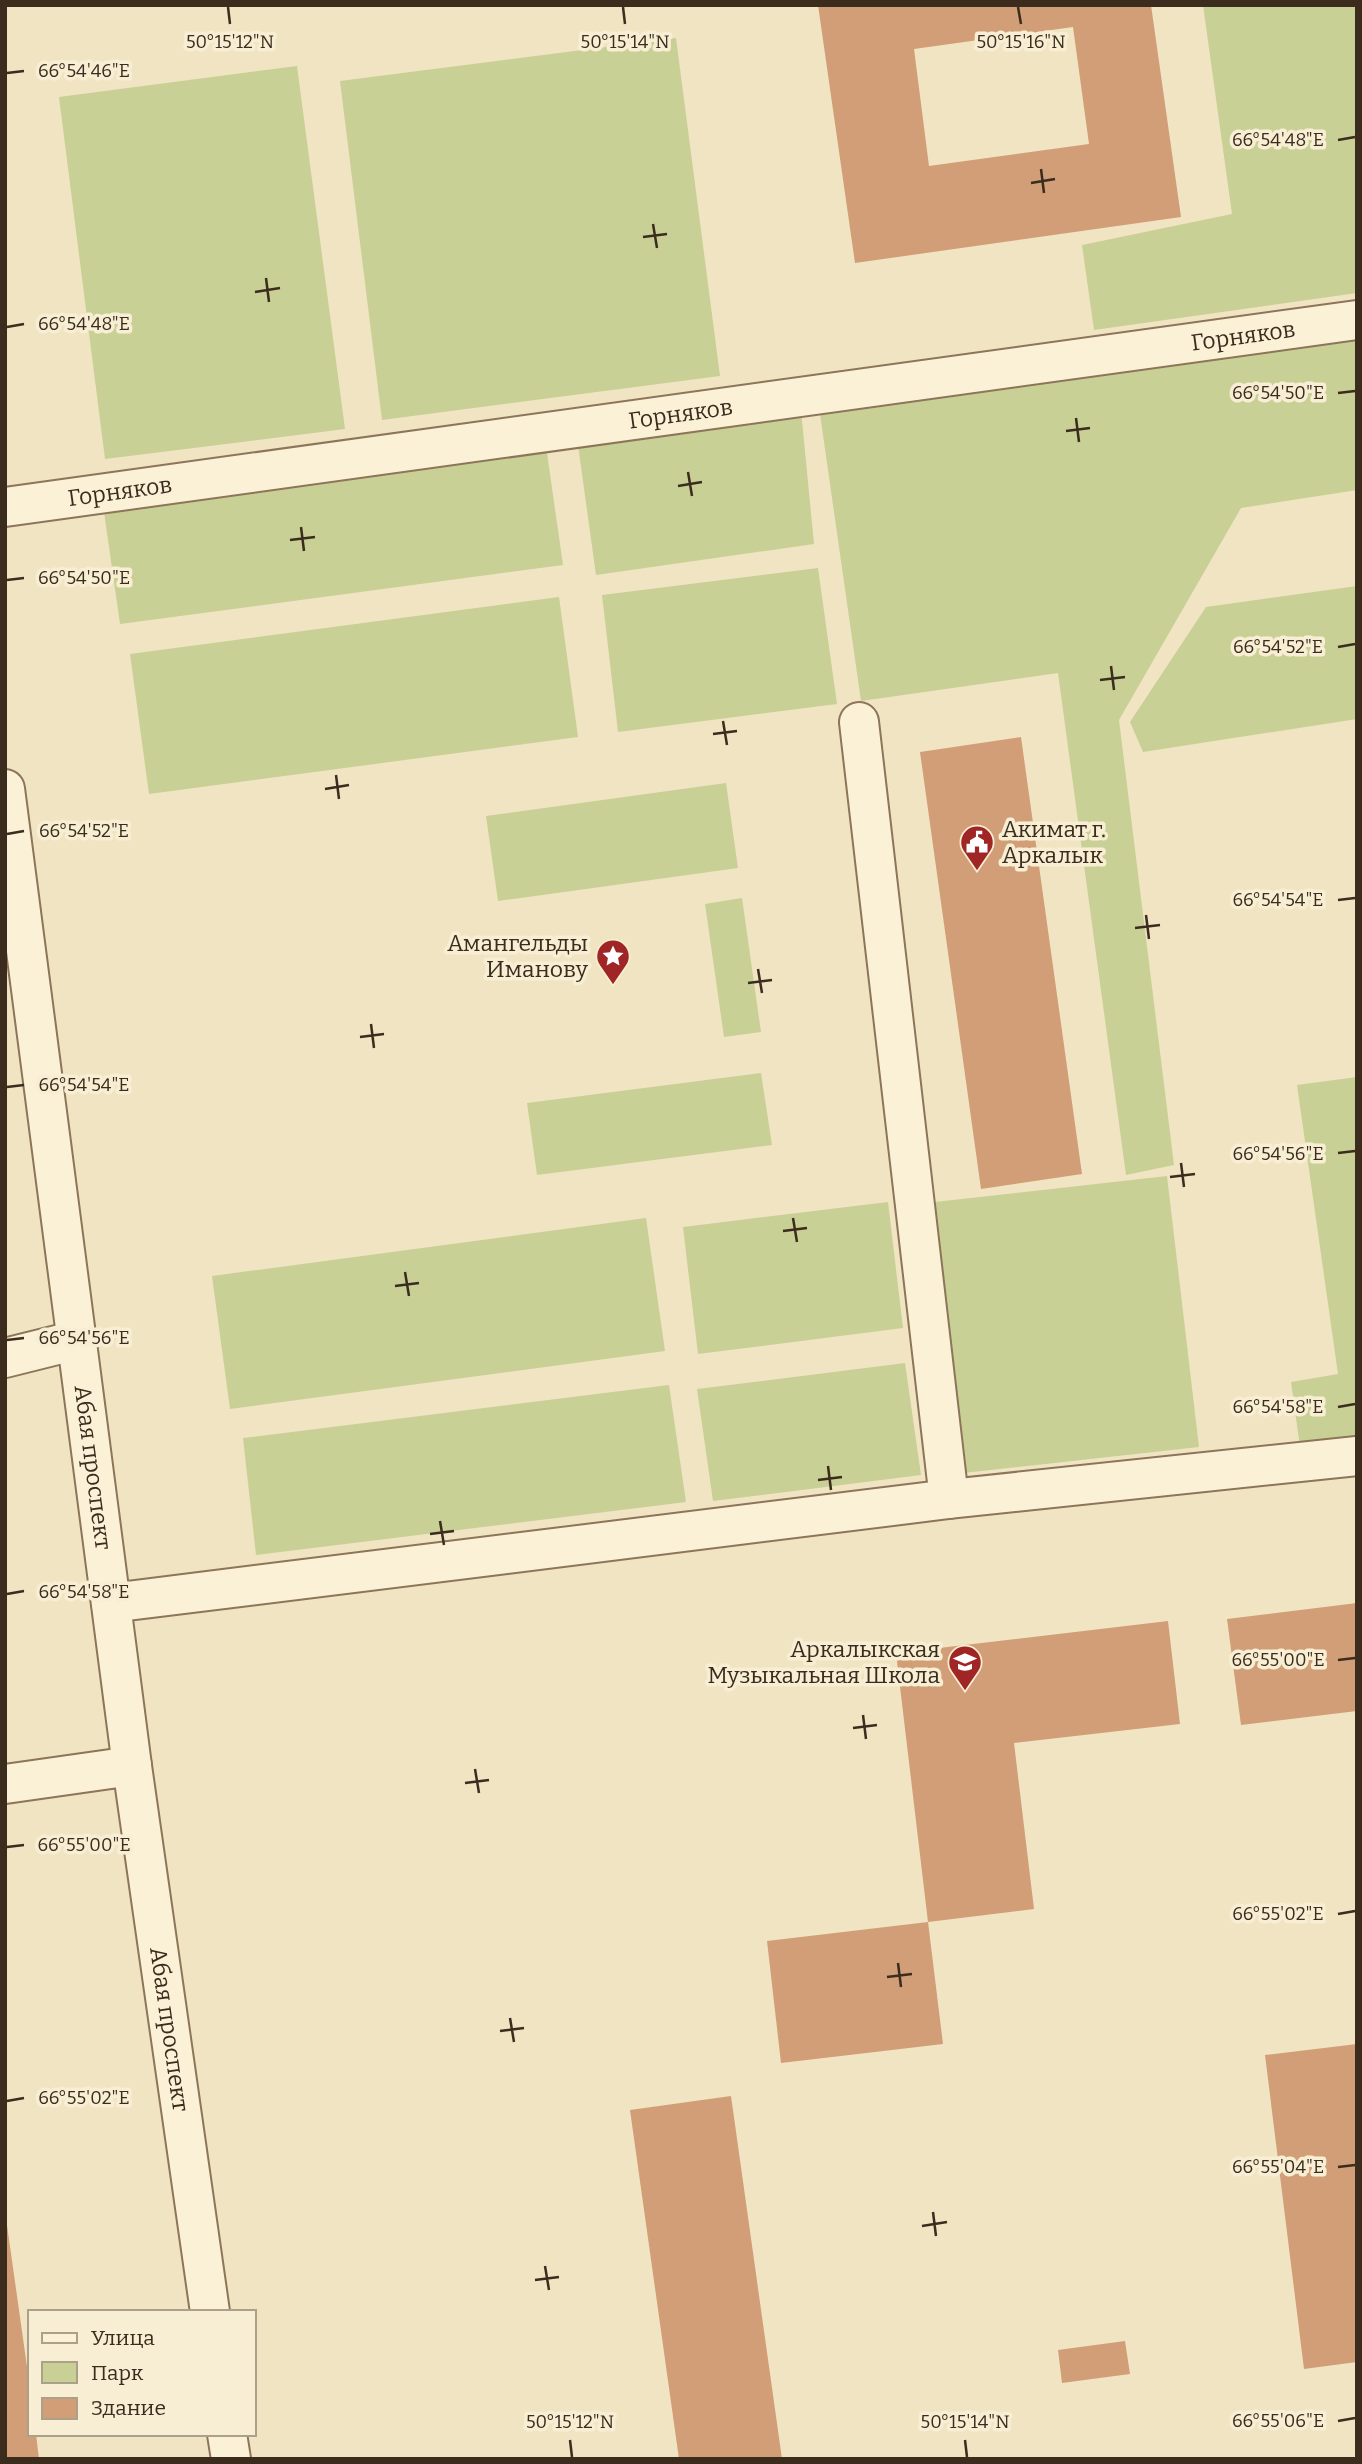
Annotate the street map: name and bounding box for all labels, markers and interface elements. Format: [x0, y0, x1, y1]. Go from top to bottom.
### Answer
text: 50°15'12"N [186, 31, 274, 53]
text: 50°15'14"N [581, 31, 669, 53]
text: 50°15'16"N [977, 31, 1065, 53]
text: 66°54'46"E [38, 60, 130, 82]
text: 66°54'48"E [1232, 129, 1324, 151]
text: 66°54'48"E [38, 313, 130, 335]
street label: Горняков [1189, 315, 1297, 357]
text: 66°54'50"E [1232, 382, 1324, 404]
street label: Горняков [627, 393, 734, 435]
street label: Горняков [66, 470, 174, 512]
text: 66°54'50"E [38, 567, 130, 589]
text: 66°54'52"E [1233, 636, 1323, 658]
place label: Акимат г. Аркалык [1002, 815, 1106, 869]
text: 66°54'52"E [39, 820, 129, 842]
public building icon: Акимат г. Аркалык [958, 823, 996, 872]
text: 66°54'54"E [1232, 889, 1324, 911]
place label: Амангельды Иманову [447, 929, 589, 983]
place icon: Амангельды Иманову [594, 937, 632, 986]
text: 66°54'54"E [38, 1074, 130, 1096]
text: 66°54'56"E [1232, 1143, 1324, 1165]
text: 66°54'56"E [38, 1327, 130, 1349]
street label: Абая проспект [69, 1383, 118, 1551]
text: 66°54'58"E [1233, 1396, 1323, 1418]
text: 66°54'58"E [39, 1581, 129, 1603]
place label: Аркалыкская Музыкальная Школа [707, 1635, 940, 1689]
school or university icon: Аркалыкская Музыкальная Школа [946, 1643, 984, 1692]
text: 66°55'00"E [1231, 1649, 1325, 1671]
text: 66°55'00"E [37, 1834, 131, 1856]
text: 66°55'02"E [1232, 1903, 1324, 1925]
street label: Абая проспект [144, 1945, 195, 2113]
text: 66°55'02"E [38, 2087, 130, 2109]
text: 66°55'04"E [1232, 2156, 1324, 2178]
legend [28, 2310, 256, 2436]
text: Улица [91, 2325, 155, 2351]
text: Парк [91, 2360, 144, 2386]
text: Здание [91, 2395, 166, 2421]
text: 66°55'06"E [1232, 2410, 1324, 2432]
text: 50°15'12"N [526, 2411, 614, 2433]
text: 50°15'14"N [921, 2411, 1009, 2433]

